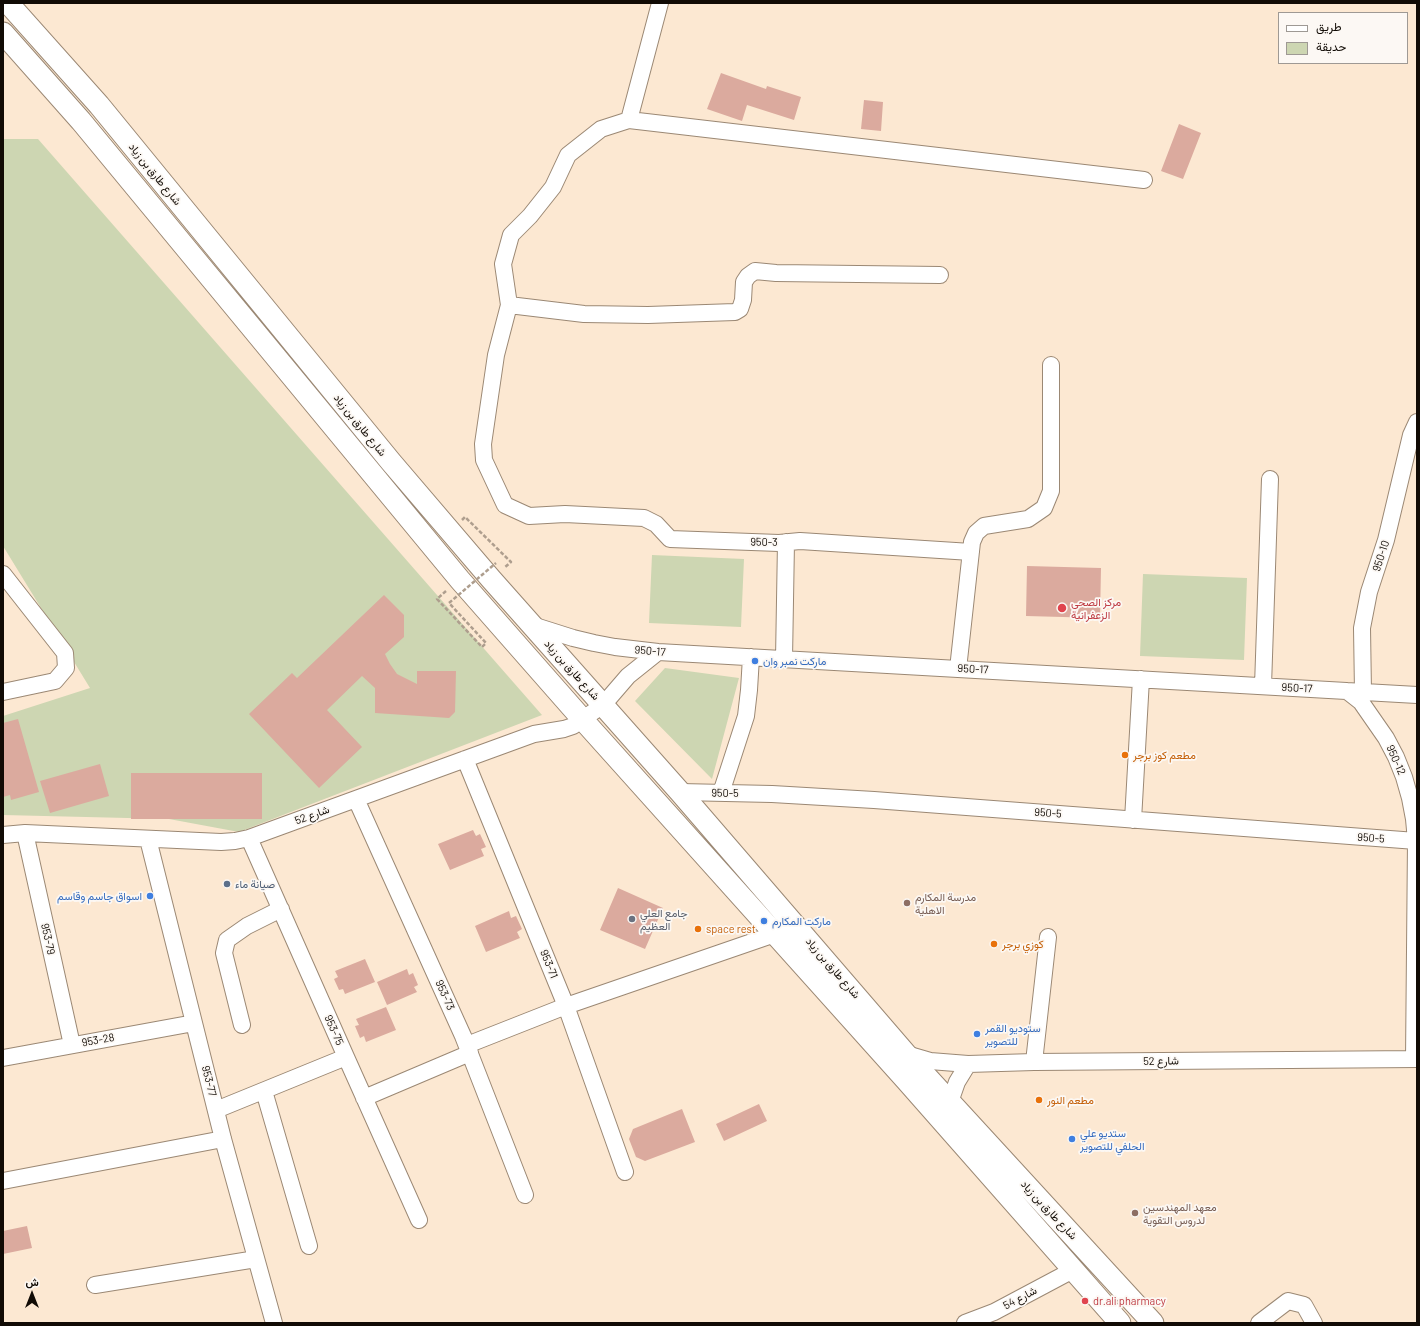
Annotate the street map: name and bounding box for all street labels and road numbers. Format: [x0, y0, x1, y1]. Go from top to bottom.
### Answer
street label: شارع طارق بن زياد [126, 140, 184, 208]
street label: شارع طارق بن زياد [331, 391, 389, 459]
street label: 950-3 [750, 535, 778, 549]
street label: 950-10 [1370, 539, 1392, 573]
street label: شارع طارق بن زياد [542, 637, 602, 703]
street label: 950-17 [634, 643, 666, 659]
street label: 950-17 [957, 662, 989, 676]
street label: 950-17 [1281, 681, 1313, 695]
street label: 950-12 [1384, 743, 1408, 777]
street label: 950-5 [711, 786, 739, 800]
street label: شارع 52 [293, 803, 331, 827]
street label: 950-5 [1034, 805, 1062, 821]
street label: 950-5 [1357, 830, 1385, 846]
street label: 953-79 [38, 922, 58, 956]
street label: شارع طارق بن زياد [803, 935, 863, 1001]
street label: 953-71 [537, 948, 561, 980]
street label: 953-73 [432, 978, 458, 1012]
street label: 953-75 [321, 1013, 347, 1047]
street label: 953-28 [81, 1031, 115, 1049]
street label: شارع 52 [1143, 1054, 1179, 1068]
street label: 953-77 [199, 1064, 219, 1098]
street label: شارع طارق بن زياد [1018, 1178, 1080, 1242]
street label: شارع 54 [1001, 1284, 1039, 1312]

